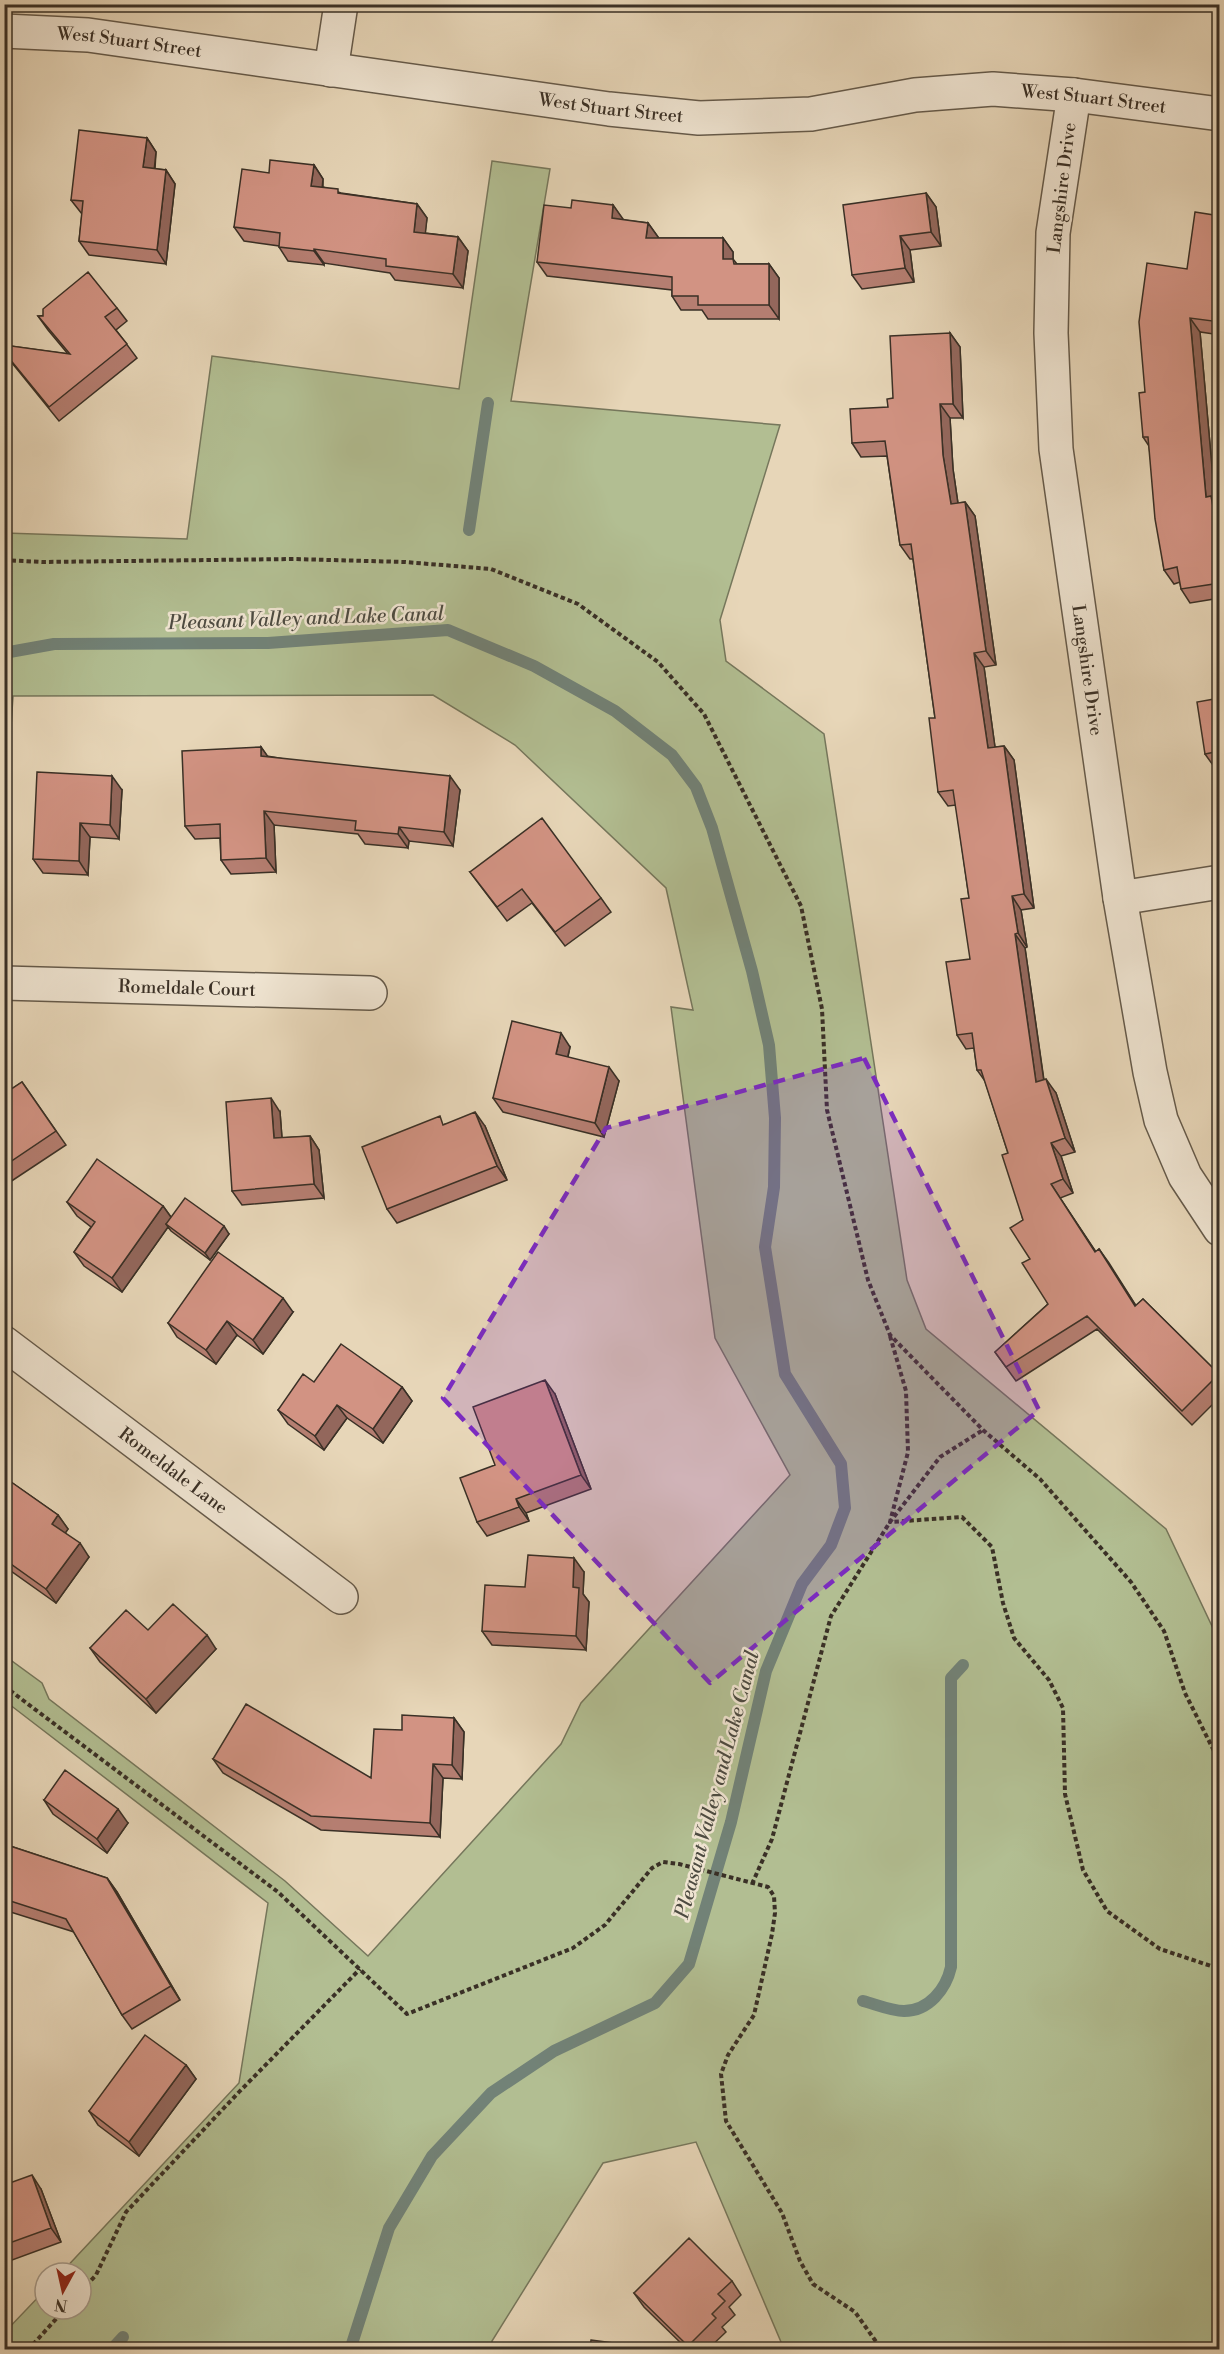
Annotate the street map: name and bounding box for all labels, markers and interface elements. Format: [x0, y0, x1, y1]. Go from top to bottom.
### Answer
street label: West Stuart Street [55, 22, 204, 63]
street label: West Stuart Street [1019, 80, 1168, 118]
street label: West Stuart Street [536, 87, 685, 128]
street label: Langshire Drive [1043, 121, 1081, 255]
water label: Pleasant Valley and Lake Canal [167, 602, 445, 636]
street label: Langshire Drive [1067, 603, 1108, 737]
street label: Romeldale Court [118, 975, 257, 1001]
street label: Romeldale Lane [114, 1422, 233, 1519]
water label: Pleasant Valley and Lake Canal [670, 1648, 766, 1923]
north arrow [33, 2261, 93, 2321]
text: N [53, 2294, 69, 2316]

